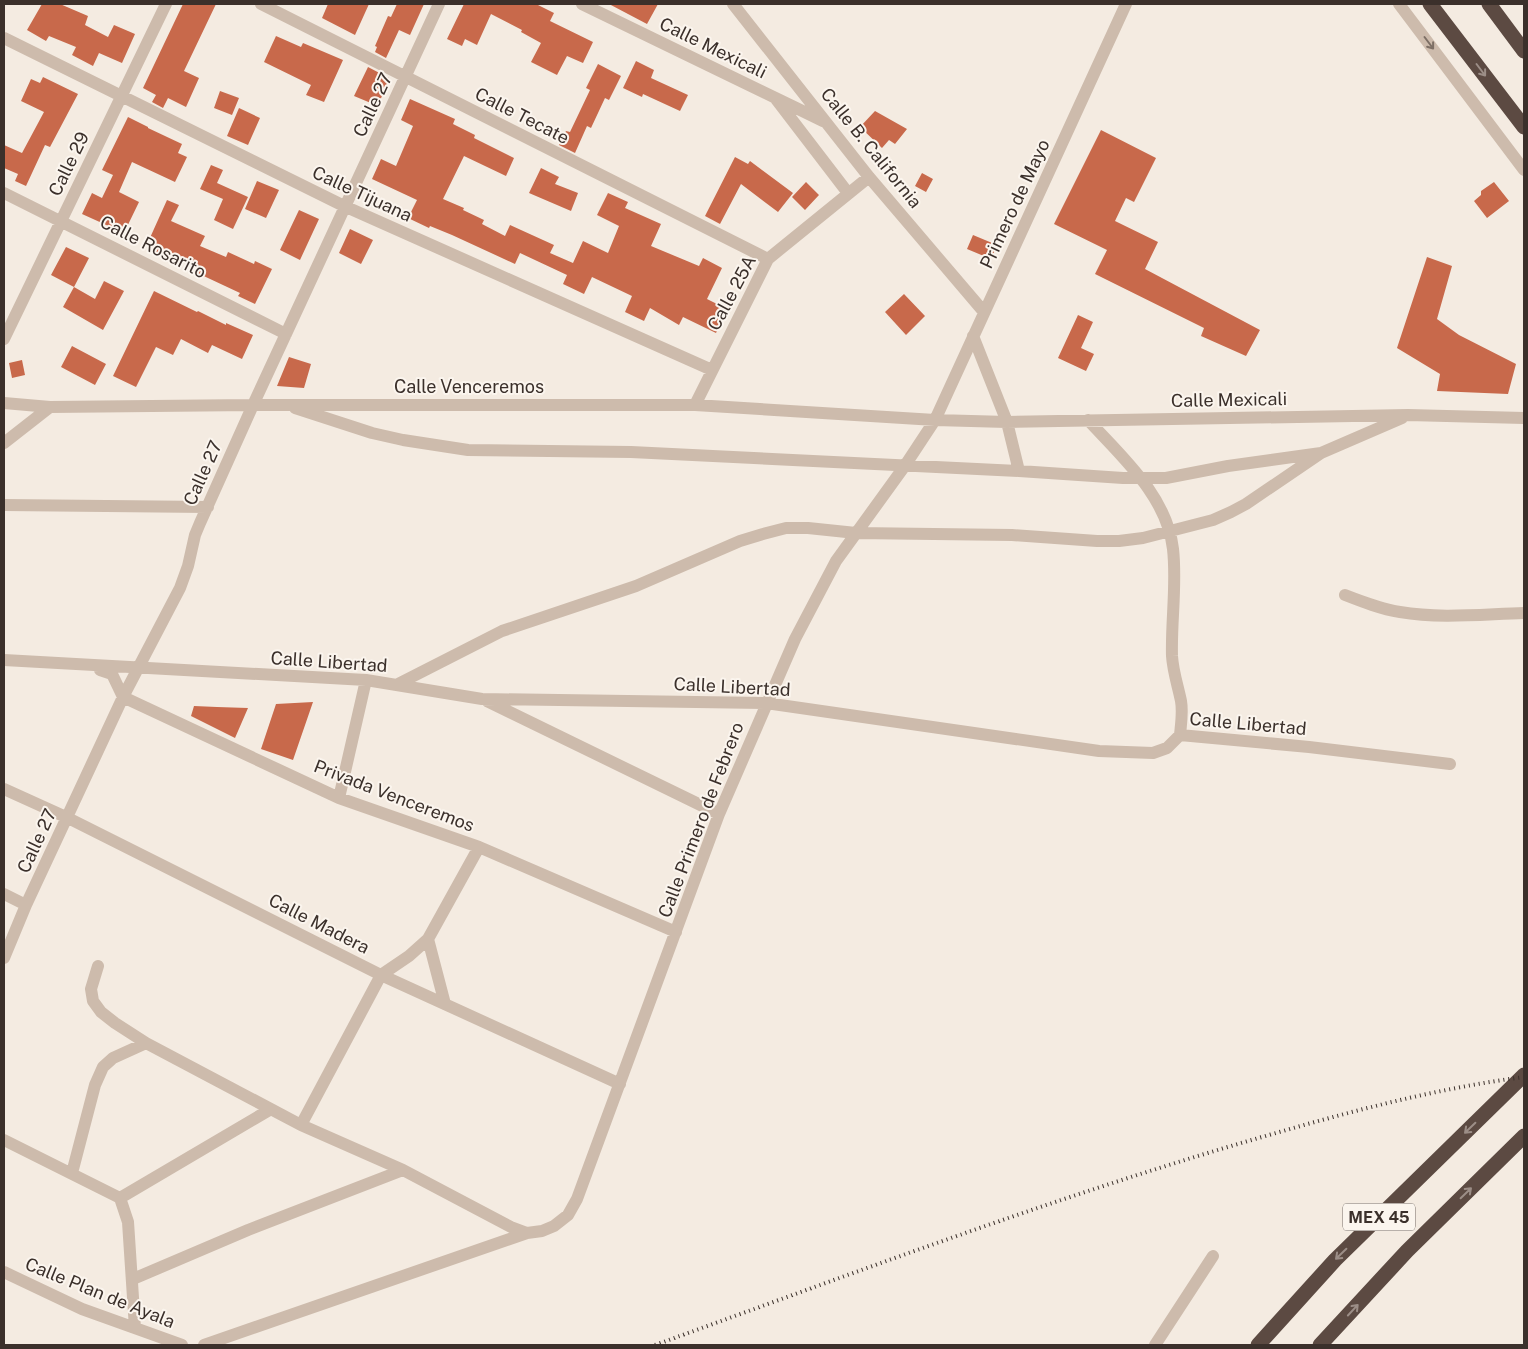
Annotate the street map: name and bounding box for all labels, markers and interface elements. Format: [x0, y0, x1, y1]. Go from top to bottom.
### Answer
street label: Calle Mexicali [656, 13, 770, 82]
one-way arrow [1423, 36, 1434, 49]
one-way arrow [1476, 63, 1486, 77]
street label: Calle 27 [349, 69, 397, 140]
street label: Calle Tecate [472, 83, 573, 148]
street label: Calle B. California [817, 83, 926, 212]
street label: Calle 29 [44, 128, 93, 199]
street label: Primero de Mayo [975, 136, 1054, 272]
street label: Calle Tijuana [309, 161, 415, 226]
street label: Calle Rosarito [97, 211, 210, 282]
street label: Calle 25A [703, 251, 760, 334]
street label: Calle Venceremos [394, 376, 544, 397]
street label: Calle Mexicali [1171, 388, 1287, 411]
street label: Calle 27 [179, 437, 226, 508]
street label: Calle Libertad [270, 647, 388, 676]
street label: Calle Libertad [673, 673, 791, 700]
street label: Calle Libertad [1189, 708, 1307, 739]
street label: Calle Primero de Febrero [654, 719, 748, 920]
street label: Privada Venceremos [311, 755, 477, 836]
street label: Calle 27 [13, 805, 61, 876]
street label: Calle Madera [265, 889, 373, 958]
one-way arrow [1463, 1122, 1476, 1134]
one-way arrow [1460, 1187, 1473, 1199]
road number: MEX 45 [1343, 1204, 1415, 1230]
one-way arrow [1335, 1248, 1347, 1260]
street label: Calle Plan de Ayala [22, 1253, 178, 1332]
one-way arrow [1347, 1303, 1359, 1316]

